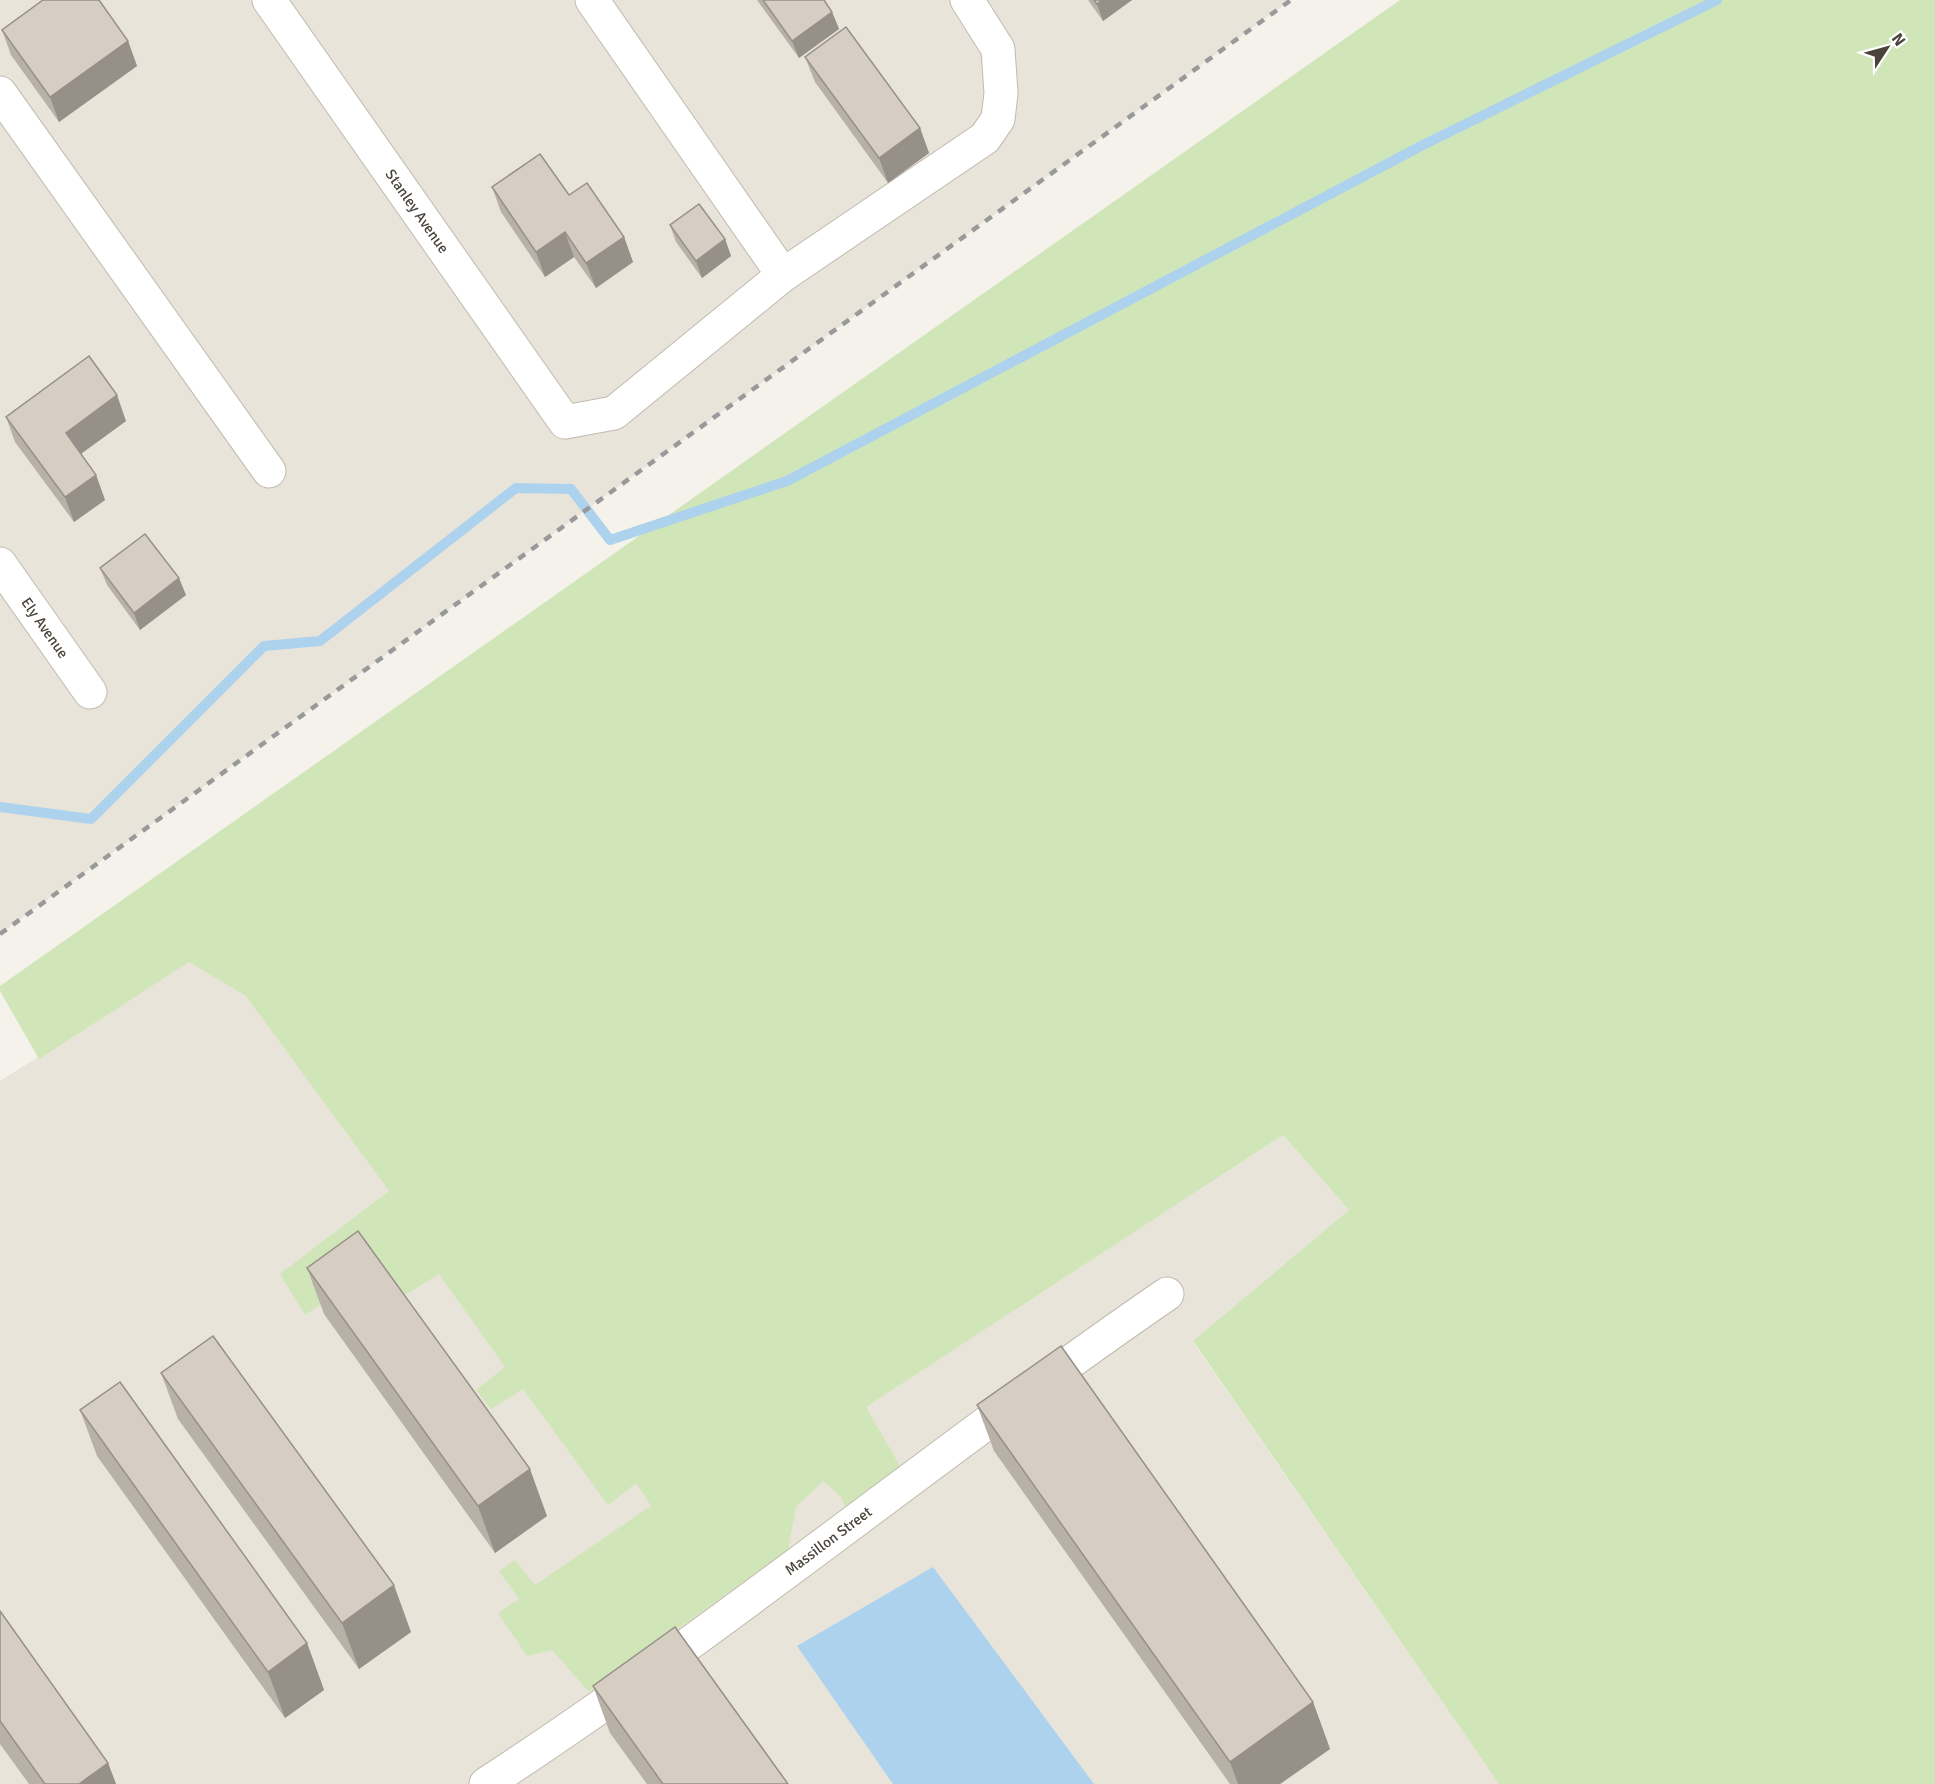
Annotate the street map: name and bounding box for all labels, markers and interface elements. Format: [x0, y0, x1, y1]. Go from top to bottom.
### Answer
north arrow [1857, 18, 1917, 78]
text: N [1887, 29, 1910, 50]
street label: Stanley Avenue [382, 166, 453, 257]
street label: Ely Avenue [17, 594, 72, 662]
street label: Massillon Street [781, 1503, 875, 1579]

